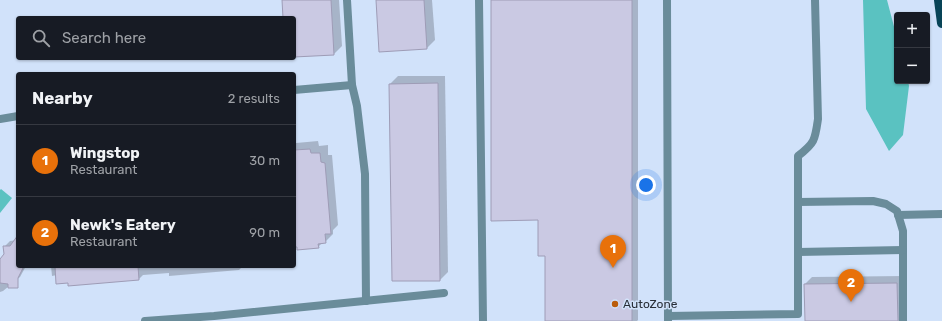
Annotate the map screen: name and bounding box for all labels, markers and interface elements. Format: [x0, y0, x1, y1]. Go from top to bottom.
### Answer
map controls [894, 12, 930, 84]
button: + [894, 12, 930, 48]
search box [16, 16, 296, 60]
icon: search [30, 27, 52, 49]
text: Search here [62, 29, 146, 47]
button: − [894, 48, 930, 84]
text: Nearby [32, 88, 93, 108]
text: 2 results [228, 91, 280, 106]
text: Wingstop [70, 144, 140, 162]
text: 1 [42, 153, 48, 168]
text: 30 m [249, 153, 280, 168]
text: Restaurant [70, 162, 137, 177]
your location [636, 175, 656, 195]
text: Newk's Eatery [70, 216, 176, 234]
text: 2 [41, 225, 49, 240]
text: 90 m [249, 225, 280, 240]
text: Restaurant [70, 234, 137, 249]
pin: 1 [600, 235, 626, 268]
pin: 2 [838, 269, 864, 302]
place label: AutoZone [623, 297, 678, 311]
marker: AutoZone [610, 299, 620, 309]

